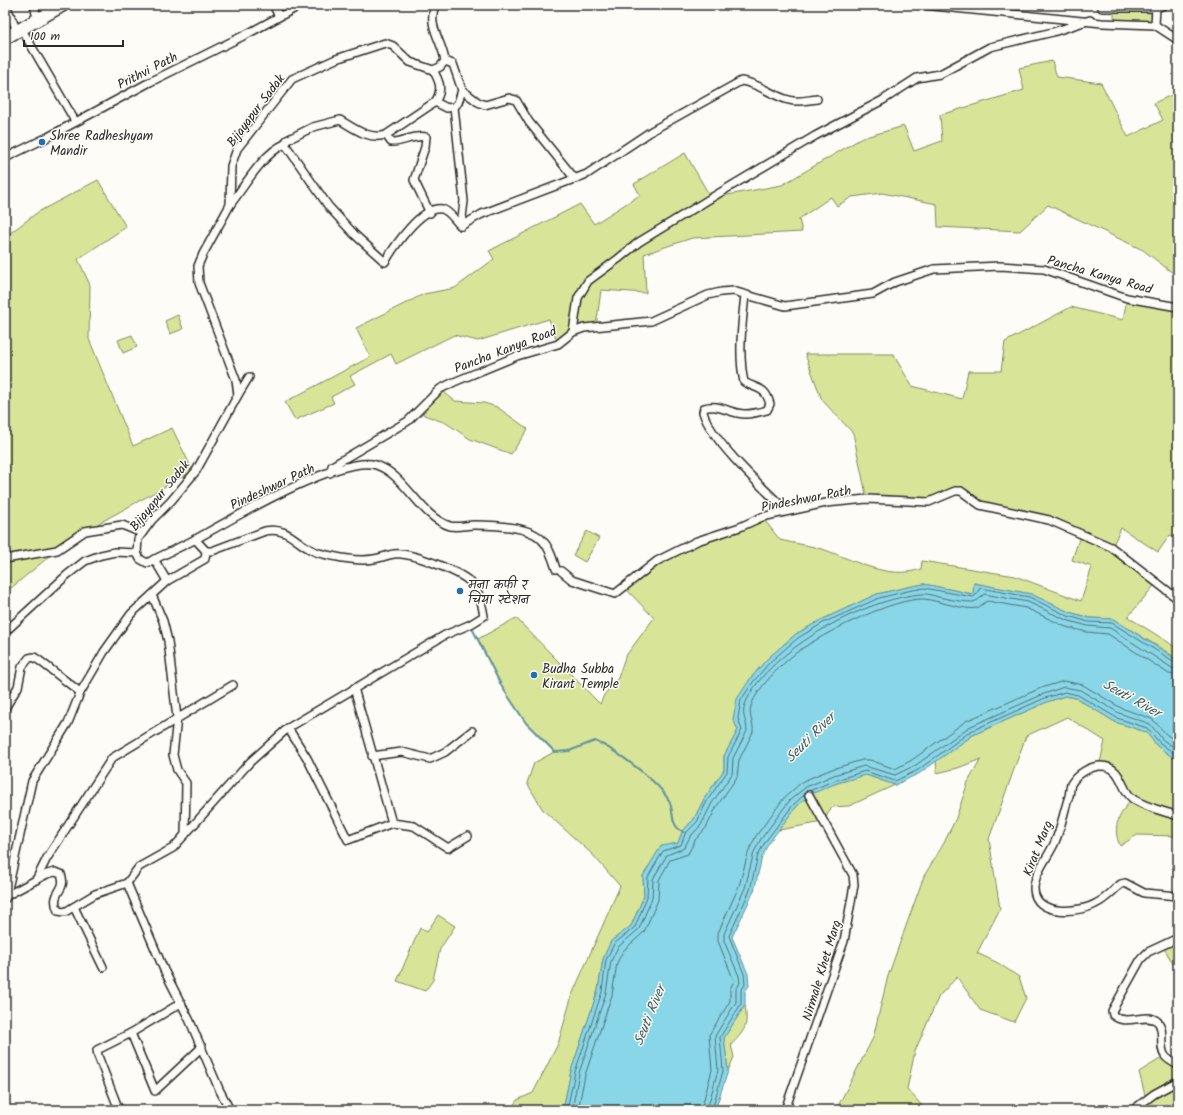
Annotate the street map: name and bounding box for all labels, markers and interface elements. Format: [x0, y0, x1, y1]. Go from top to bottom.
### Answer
scale bar [24, 22, 123, 48]
text: 100 m [30, 27, 61, 46]
street label: Prithvi Path [114, 47, 182, 96]
street label: Bijayapur Sadak [222, 69, 291, 152]
place label: Shree Radheshyam Mandir [50, 126, 153, 162]
marker: Shree Radheshyam Mandir [37, 137, 47, 147]
street label: Pancha Kanya Road [1045, 250, 1155, 301]
street label: Pancha Kanya Road [451, 321, 560, 380]
street label: Bijayapur Sadak [125, 455, 196, 536]
street label: Pindeshwar Path [227, 459, 319, 516]
street label: Pindeshwar Path [759, 480, 853, 519]
place label: मुना कफी र चिया स्टेशन [468, 575, 531, 611]
marker: मुना कफी र चिया स्टेशन [455, 586, 465, 596]
place label: Budha Subba Kirant Temple [542, 659, 619, 695]
marker: Budha Subba Kirant Temple [529, 670, 539, 680]
water label: Seuti River [1099, 674, 1167, 725]
water label: Seuti River [781, 705, 843, 768]
street label: Kirat Marg [1018, 818, 1059, 880]
street label: Nirmale Khet Marg [797, 917, 848, 1023]
water label: Seuti River [628, 979, 673, 1049]

